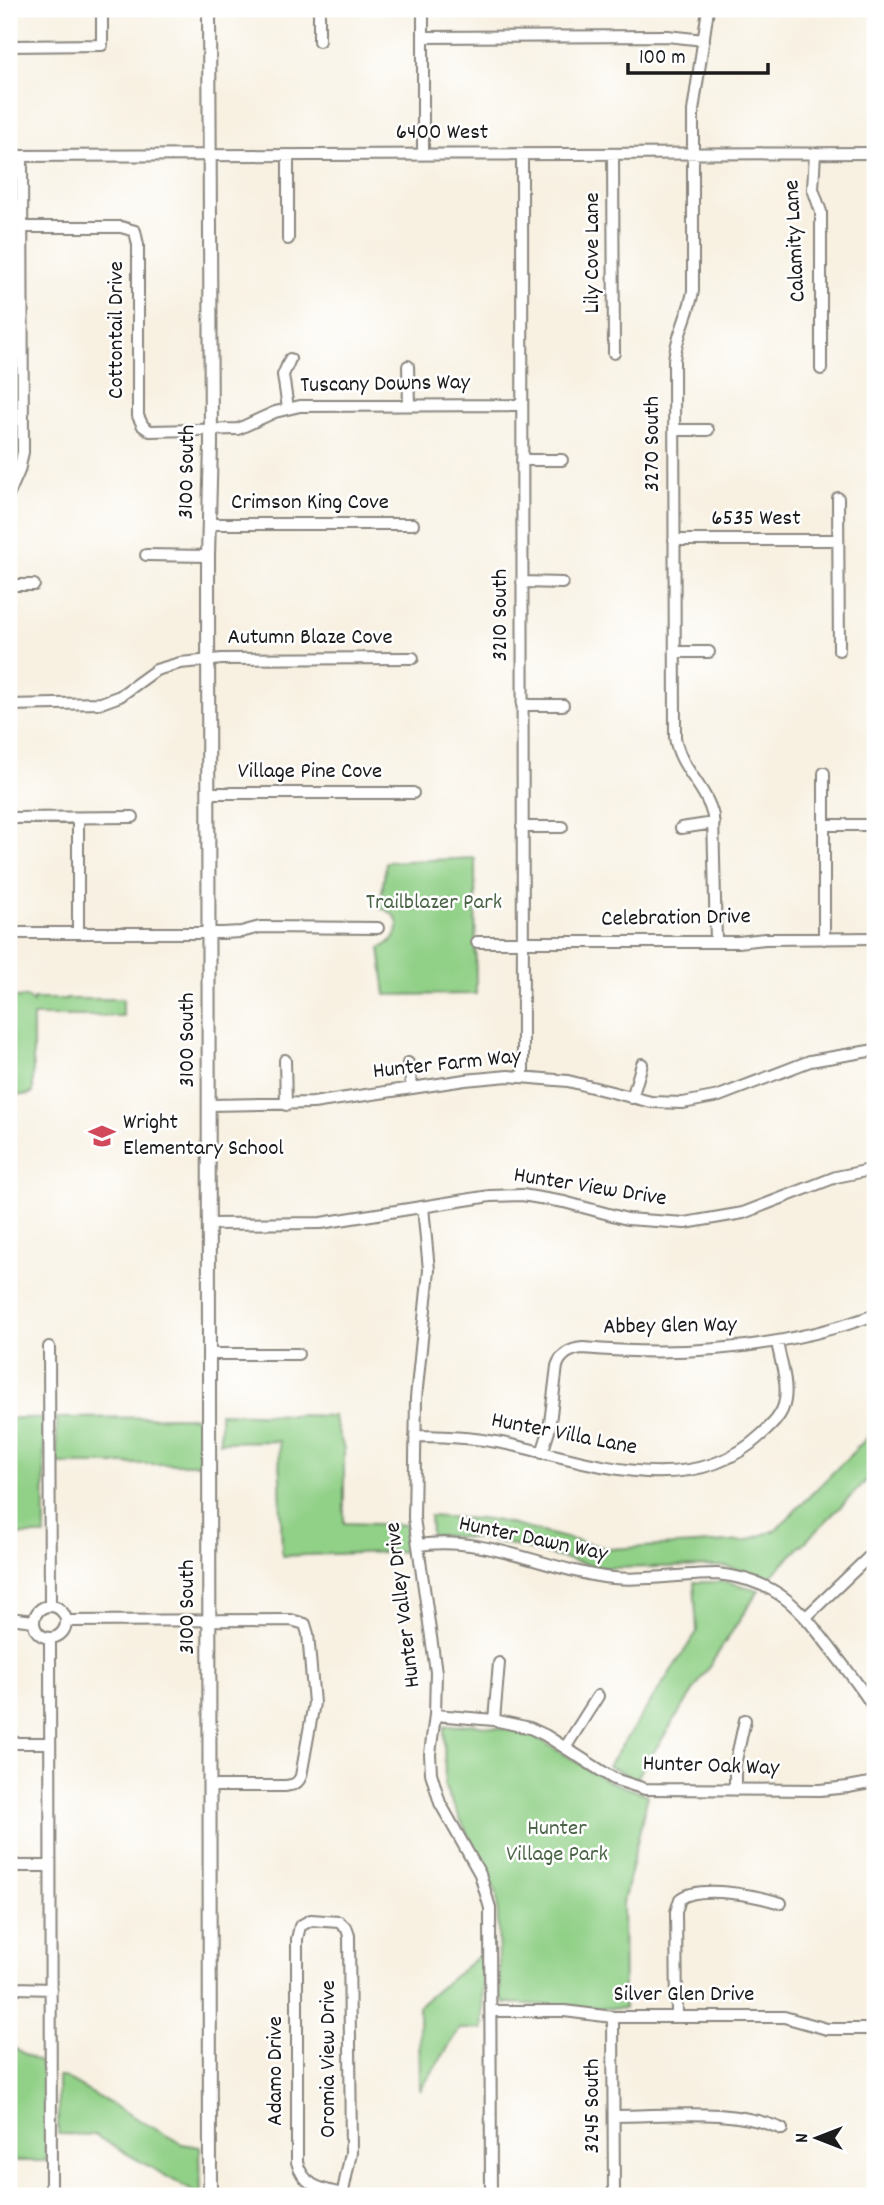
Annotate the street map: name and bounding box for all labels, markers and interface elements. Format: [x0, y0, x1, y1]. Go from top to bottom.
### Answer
scale bar [628, 32, 768, 76]
text: 100 m [639, 44, 686, 74]
street label: 6400 West [396, 117, 488, 150]
street label: Calamity Lane [776, 179, 816, 303]
street label: Lily Cove Lane [577, 192, 610, 314]
street label: Cottontail Drive [101, 261, 134, 399]
street label: Tuscany Downs Way [300, 367, 471, 403]
street label: 3270 South [637, 396, 670, 492]
street label: 3100 South [171, 424, 205, 520]
street label: Crimson King Cove [231, 487, 389, 520]
street label: 6535 West [711, 503, 801, 536]
street label: 3210 South [485, 569, 518, 661]
street label: Autumn Blaze Cove [227, 622, 393, 655]
street label: Village Pine Cove [238, 756, 382, 789]
park label: Trailblazer Park [366, 887, 502, 920]
street label: Celebration Drive [601, 901, 751, 937]
street label: 3100 South [172, 993, 205, 1087]
street label: Hunter Farm Way [371, 1041, 523, 1089]
place label: Wright Elementary School [123, 1107, 284, 1166]
school or university icon: Wright Elementary School [87, 1121, 117, 1151]
street label: Hunter View Drive [511, 1160, 669, 1216]
street label: Abbey Glen Way [603, 1309, 738, 1345]
street label: Hunter Villa Lane [488, 1405, 640, 1465]
street label: Hunter Dawn Way [456, 1508, 611, 1572]
street label: Hunter Valley Drive [377, 1520, 431, 1690]
street label: 3100 South [172, 1560, 205, 1654]
street label: Hunter Oak Way [642, 1748, 781, 1786]
park label: Hunter Village Park [506, 1813, 608, 1872]
street label: Silver Glen Drive [614, 1979, 754, 2012]
street label: Oromia View Drive [313, 1980, 346, 2138]
street label: Adamo Drive [260, 2016, 293, 2126]
street label: 3245 South [577, 2058, 610, 2154]
north arrow [782, 2104, 852, 2174]
text: N [790, 2133, 817, 2143]

